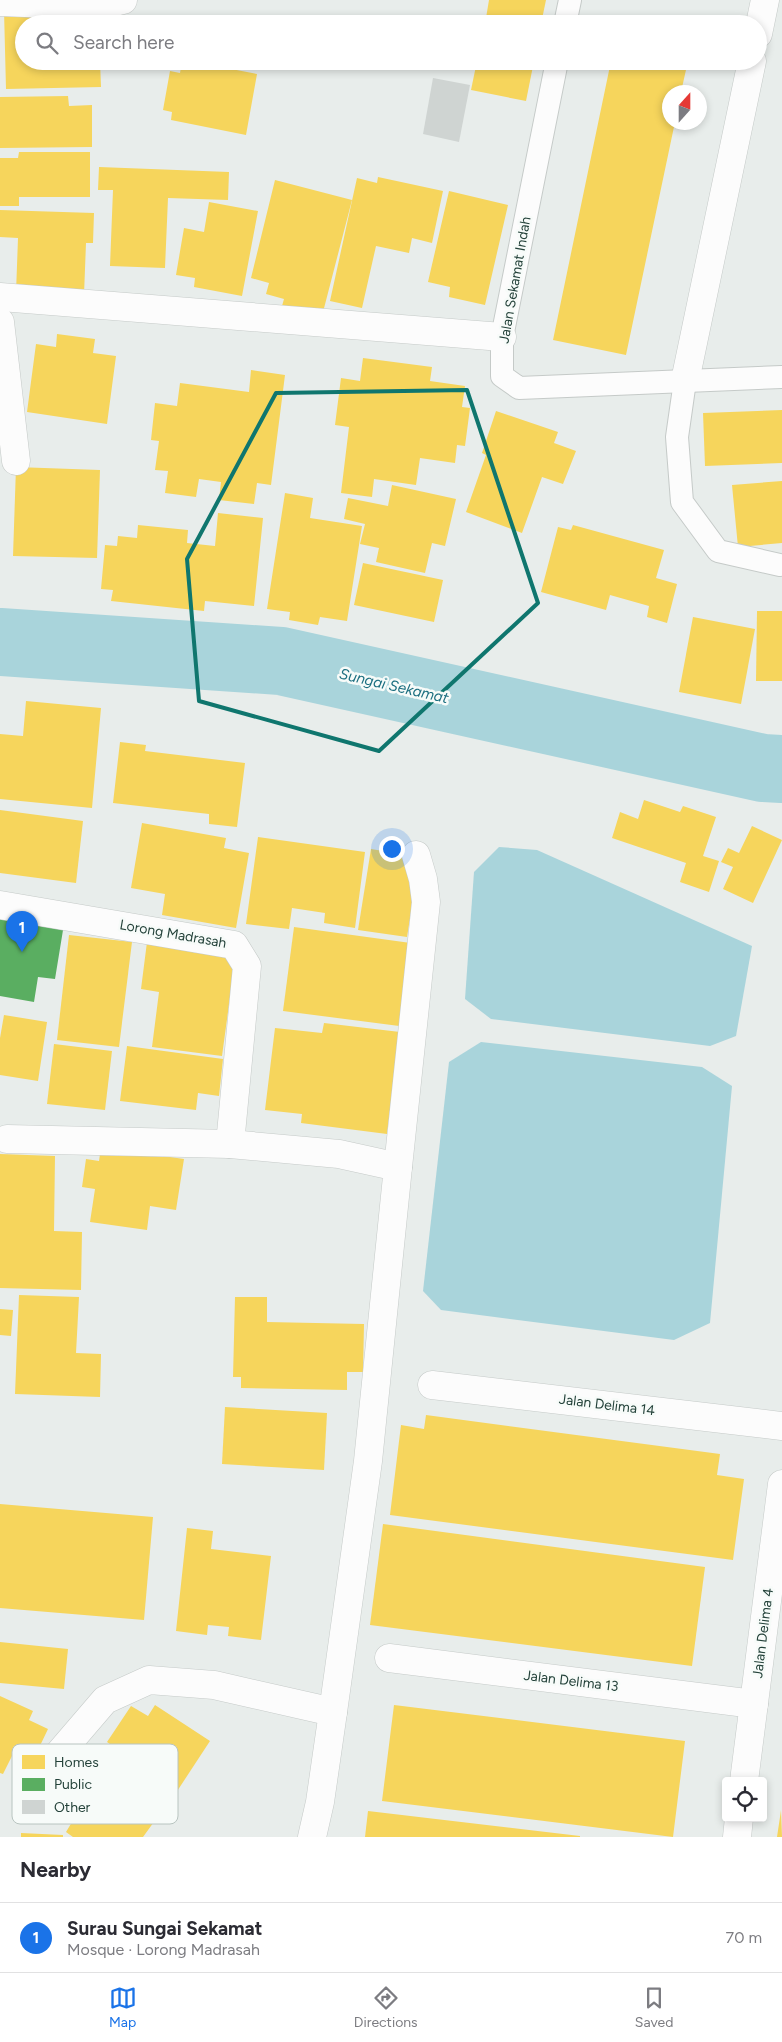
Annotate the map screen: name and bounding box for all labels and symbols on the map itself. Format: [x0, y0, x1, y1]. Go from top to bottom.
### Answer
north arrow [662, 85, 707, 130]
street label: Jalan Sekamat Indah [495, 215, 535, 345]
water label: Sungai Sekamat [338, 665, 450, 707]
your location [379, 836, 405, 862]
pin: 1 [6, 911, 38, 952]
street label: Lorong Madrasah [118, 916, 228, 952]
street label: Jalan Delima 14 [558, 1391, 656, 1419]
street label: Jalan Delima 4 [749, 1587, 777, 1679]
street label: Jalan Delima 13 [523, 1667, 619, 1695]
legend [12, 1744, 178, 1824]
text: Homes [54, 1754, 99, 1771]
text: Public [54, 1776, 92, 1793]
text: Other [54, 1799, 91, 1816]

